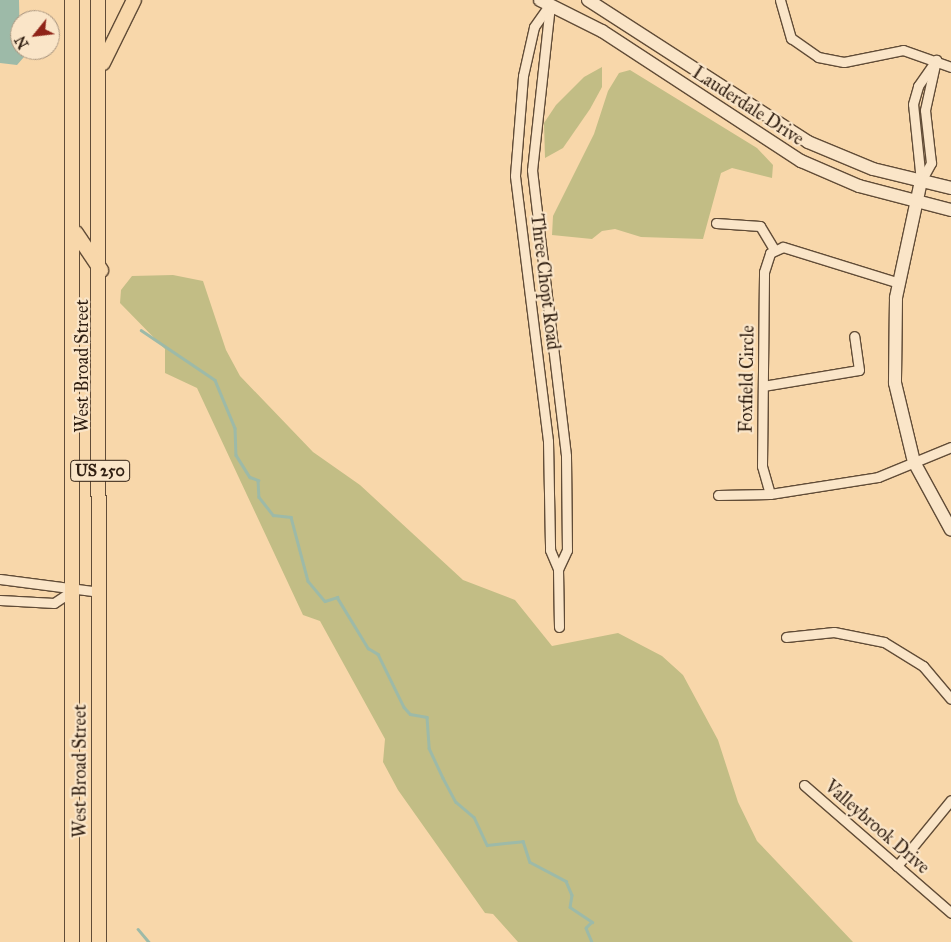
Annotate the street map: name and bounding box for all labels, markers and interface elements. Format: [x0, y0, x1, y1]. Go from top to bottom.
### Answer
north arrow [10, 10, 60, 60]
text: N [12, 33, 33, 51]
street label: Lauderdale Drive [688, 62, 808, 150]
street label: Three Chopt Road [526, 213, 564, 351]
street label: West Broad Street [71, 299, 93, 433]
street label: Foxfield Circle [735, 325, 759, 433]
road number: US 250 [70, 458, 130, 484]
street label: West Broad Street [69, 704, 91, 838]
street label: Valleybrook Drive [820, 776, 934, 878]

